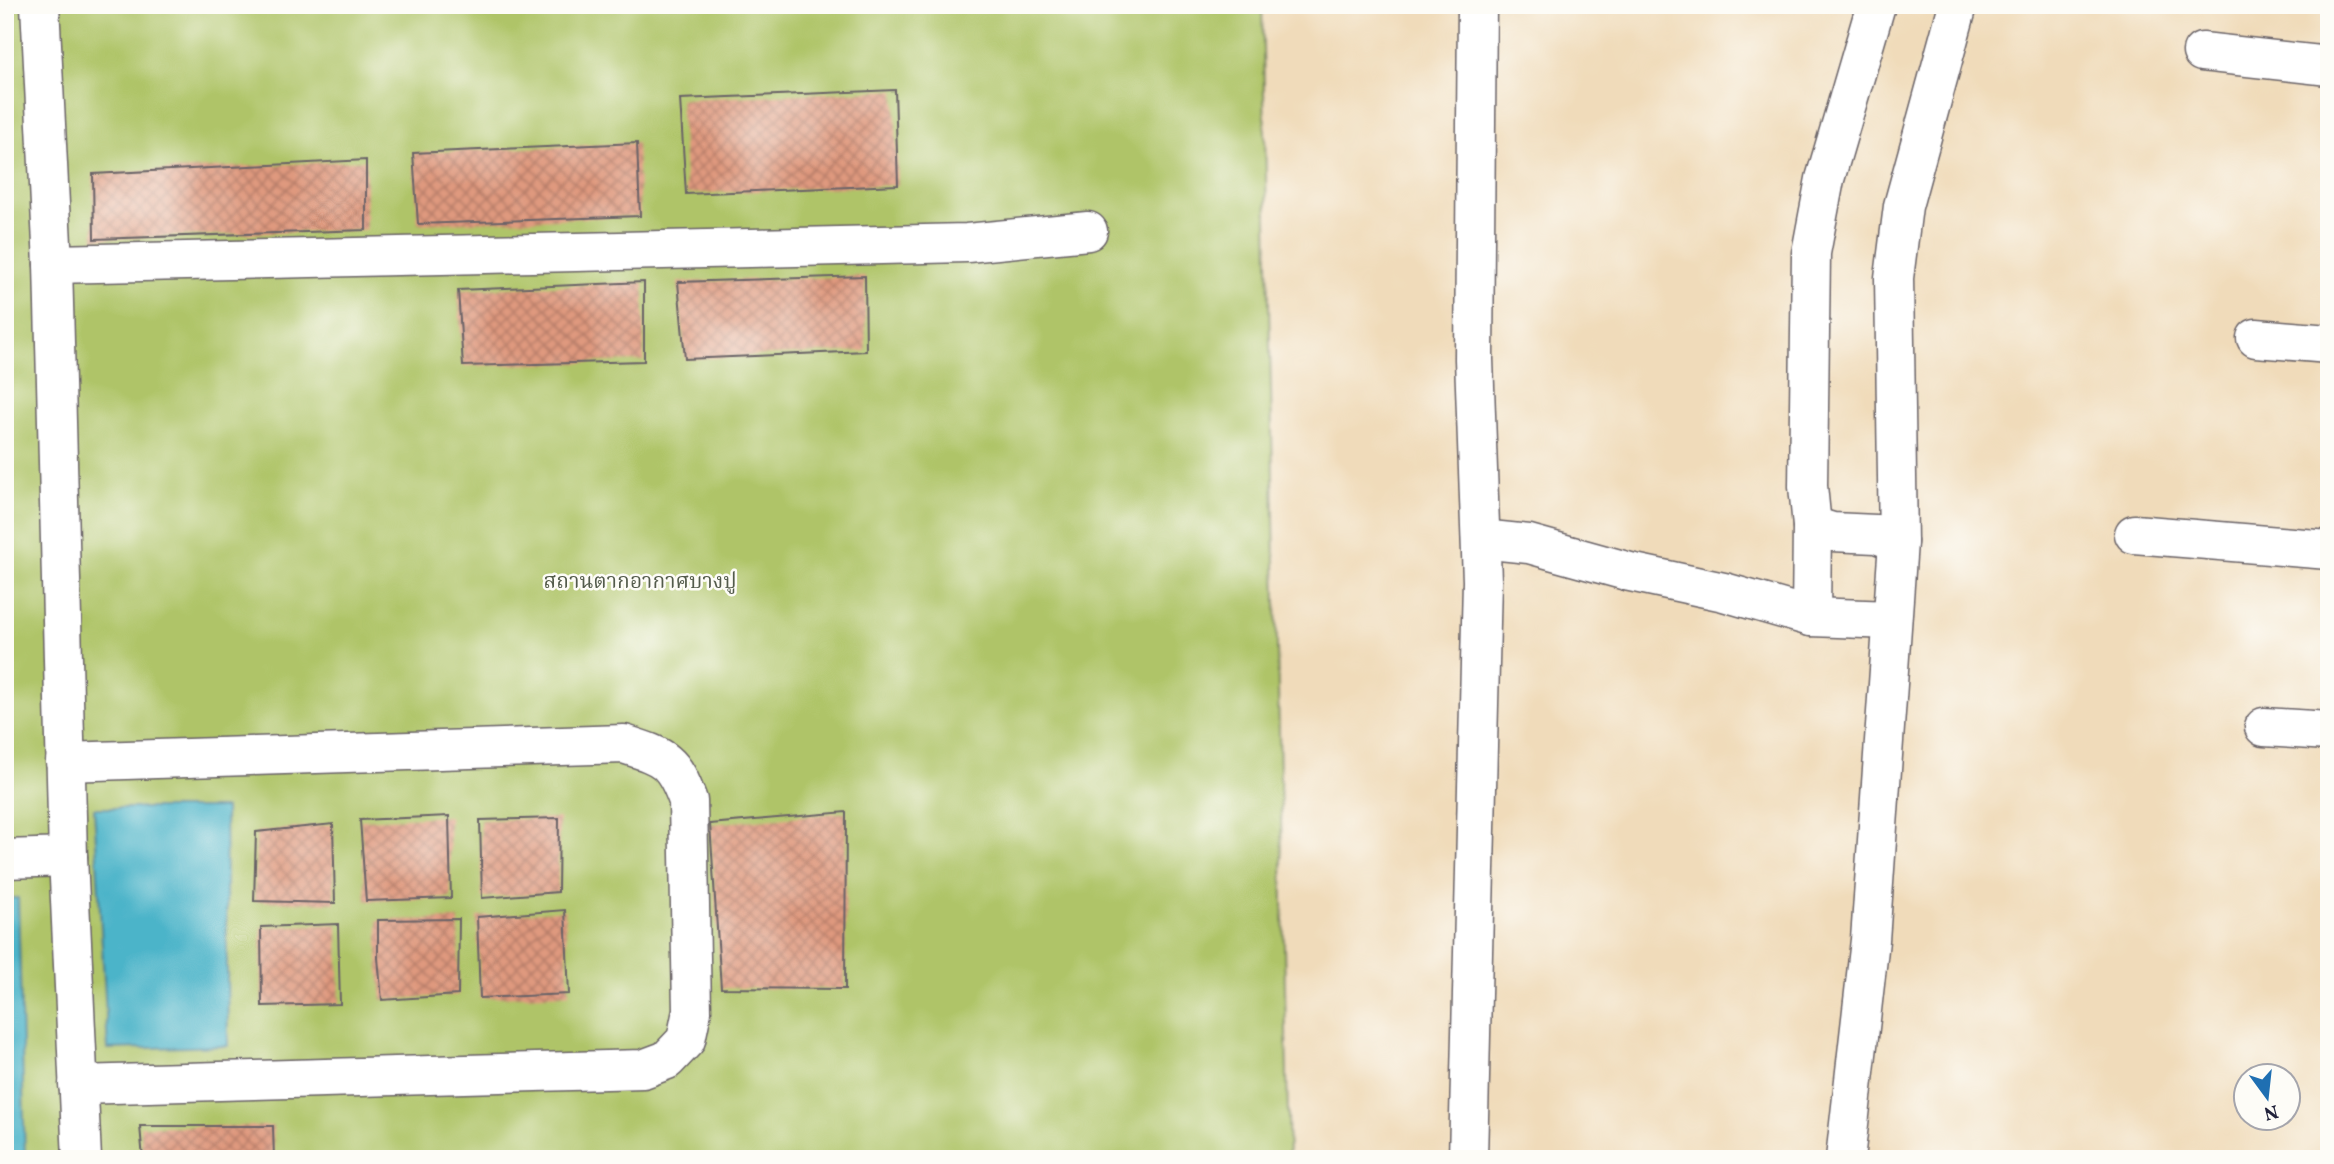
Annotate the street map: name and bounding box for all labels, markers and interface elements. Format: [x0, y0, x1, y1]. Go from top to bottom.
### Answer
park label: สถานตากอากาศบางปู [543, 568, 737, 597]
north arrow [2232, 1062, 2302, 1132]
text: N [2261, 1097, 2281, 1126]

